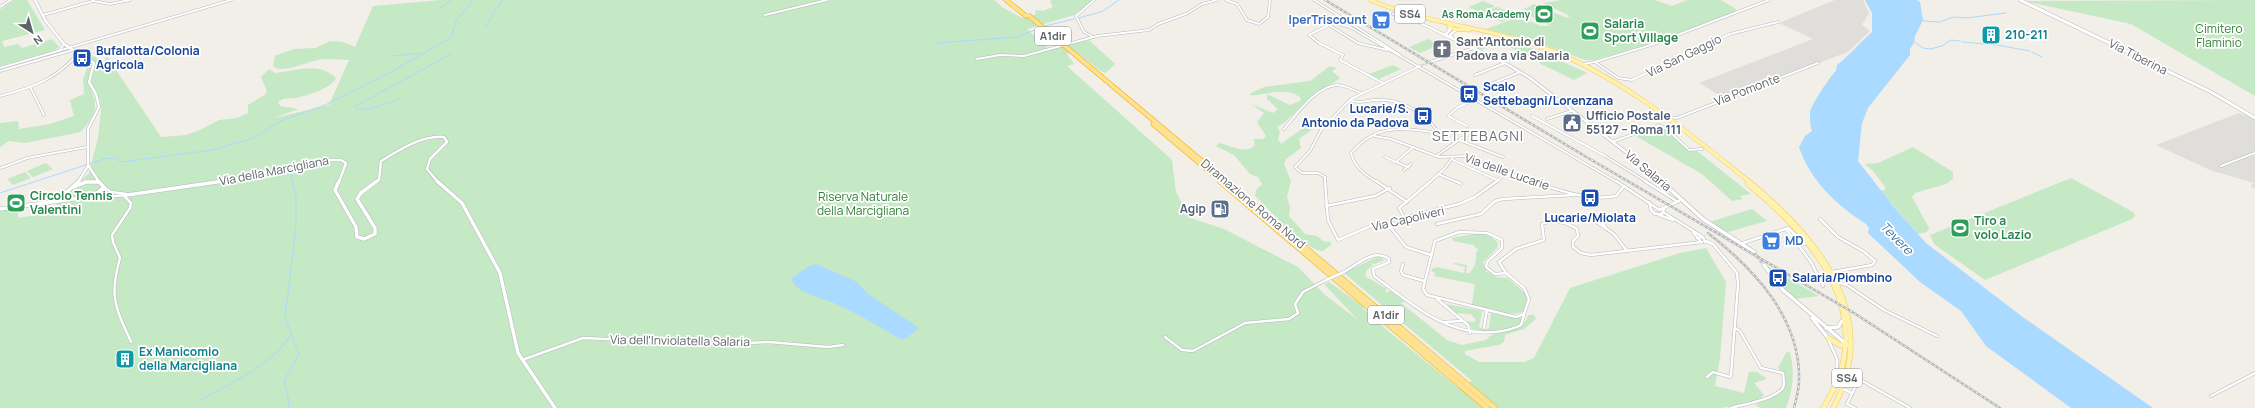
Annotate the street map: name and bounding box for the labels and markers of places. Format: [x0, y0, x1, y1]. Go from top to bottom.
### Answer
sports icon: As Roma Academy [1533, 3, 1555, 25]
place label: As Roma Academy [1442, 7, 1530, 21]
supermarket icon: IperTriscount [1370, 9, 1392, 31]
place label: IperTriscount [1289, 11, 1367, 28]
place label: Salaria Sport Village [1604, 15, 1678, 46]
sports icon: Salaria Sport Village [1579, 20, 1601, 42]
building icon: 210-211 [1980, 24, 2002, 46]
place label: 210-211 [2005, 26, 2048, 43]
place label: Sant'Antonio di Padova a via Salaria [1456, 33, 1569, 64]
church icon: Sant'Antonio di Padova a via Salaria [1431, 38, 1453, 60]
place label: Bufalotta/Colonia Agricola [96, 42, 200, 73]
bus stop icon: Bufalotta/Colonia Agricola [71, 47, 93, 69]
place label: Scalo Settebagni/Lorenzana [1483, 78, 1613, 109]
bus stop icon: Scalo Settebagni/Lorenzana [1458, 83, 1480, 105]
place label: Lucarie/S. Antonio da Padova [1302, 100, 1409, 131]
bus stop icon: Lucarie/S. Antonio da Padova [1412, 105, 1434, 127]
place label: Ufficio Postale 55127 – Roma 111 [1586, 107, 1681, 138]
public building icon: Ufficio Postale 55127 – Roma 111 [1561, 112, 1583, 134]
place label: Circolo Tennis Valentini [30, 187, 113, 218]
bus stop icon: Lucarie/Miolata [1579, 187, 1601, 209]
sports icon: Circolo Tennis Valentini [5, 192, 27, 214]
fuel station icon: Agip [1209, 198, 1231, 220]
place label: Agip [1180, 200, 1206, 217]
place label: Lucarie/Miolata [1544, 209, 1636, 226]
place label: Tiro a volo Lazio [1974, 212, 2032, 243]
sports icon: Tiro a volo Lazio [1949, 217, 1971, 239]
supermarket icon: MD [1760, 230, 1782, 252]
place label: MD [1785, 232, 1804, 249]
bus stop icon: Salaria/Piombino [1767, 267, 1789, 289]
place label: Salaria/Piombino [1792, 269, 1892, 286]
place label: Ex Manicomio della Marcigliana [139, 343, 237, 374]
building icon: Ex Manicomio della Marcigliana [114, 348, 136, 370]

